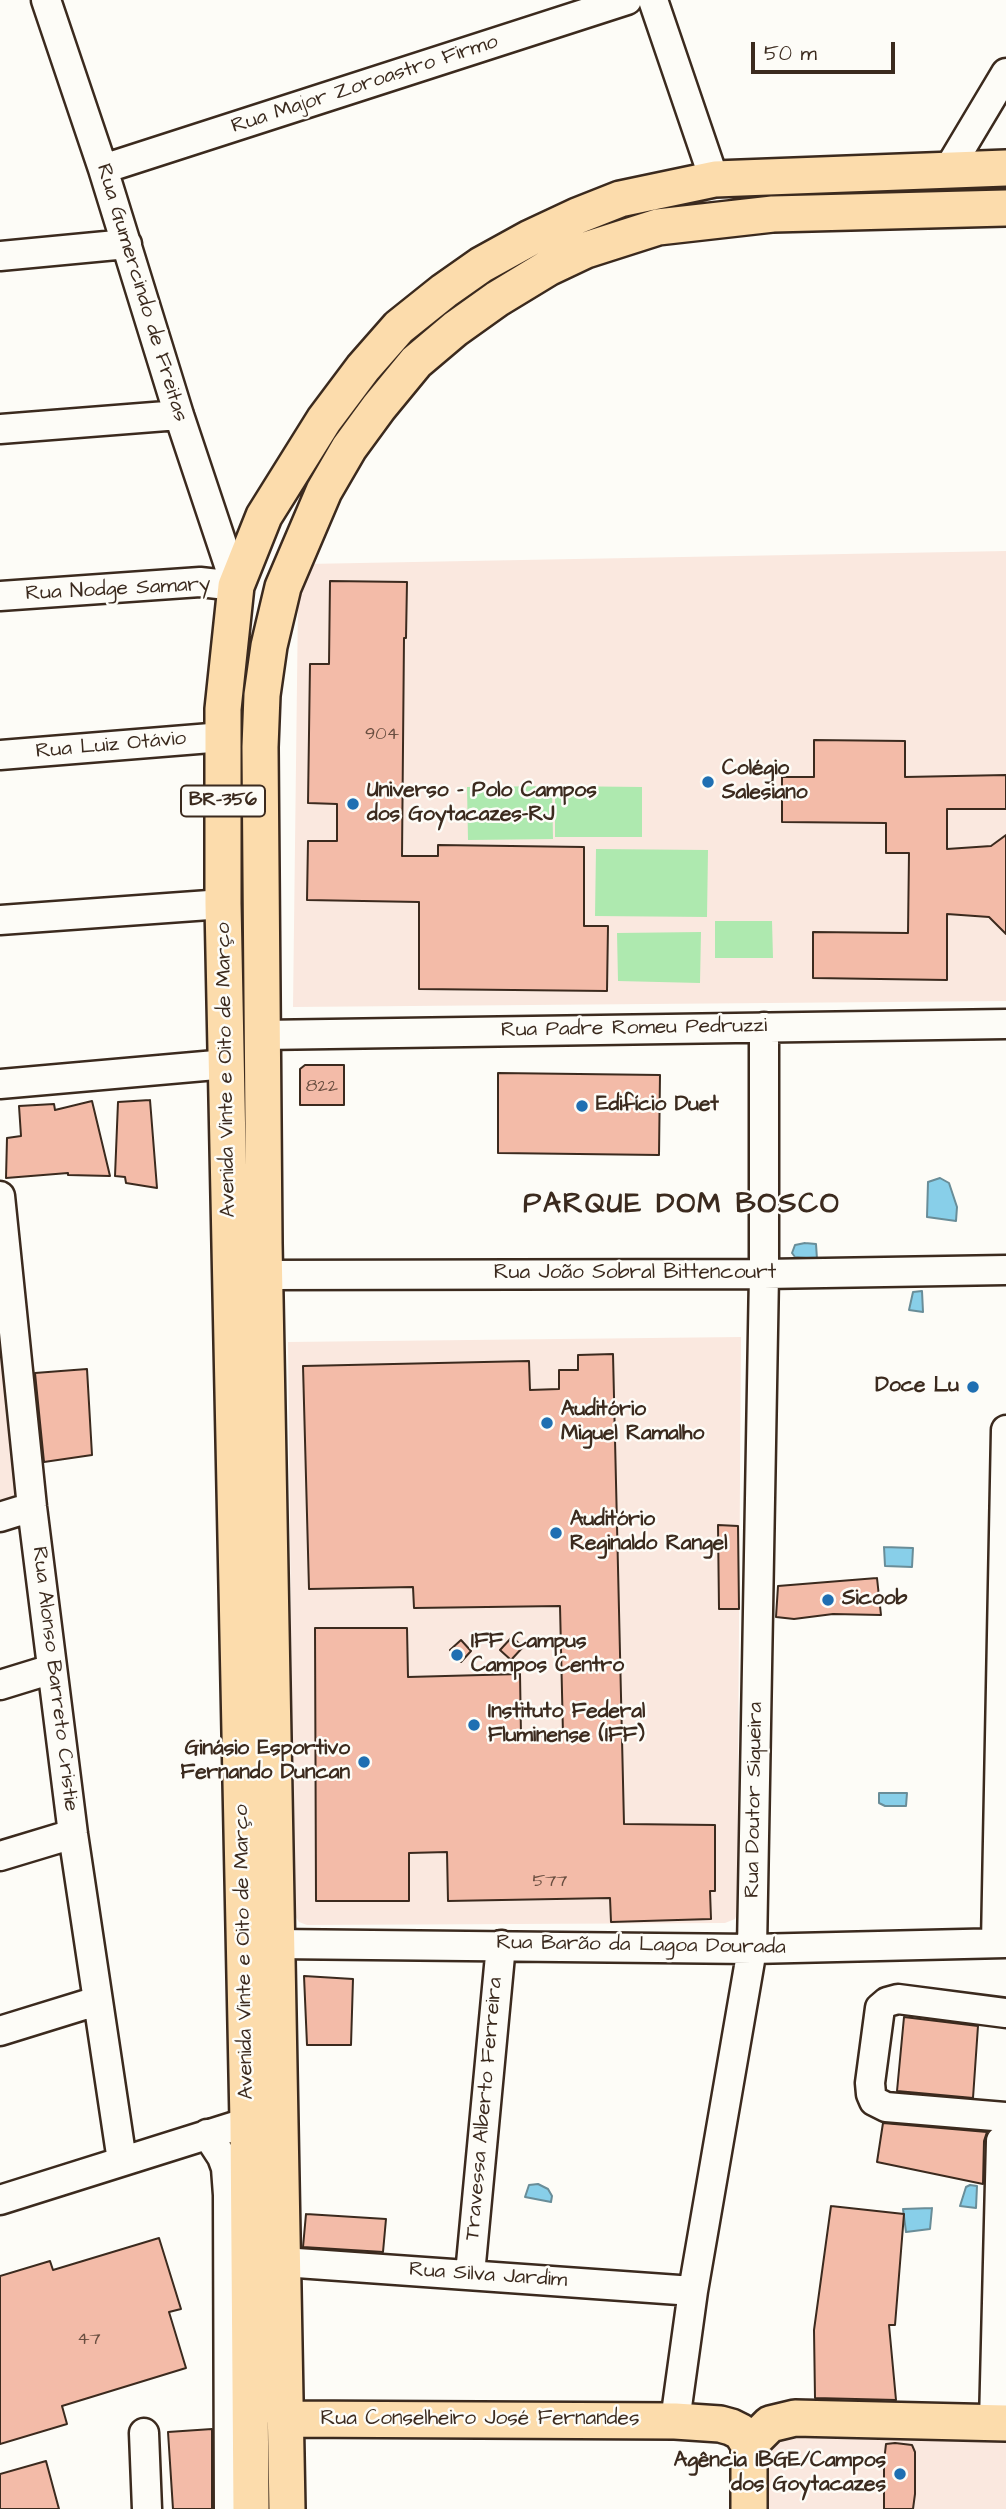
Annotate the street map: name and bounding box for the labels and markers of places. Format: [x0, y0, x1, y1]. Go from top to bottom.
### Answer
place label: Colégio Salesiano [722, 757, 808, 807]
marker: Colégio Salesiano [700, 774, 716, 790]
place label: Universo - Polo Campos dos Goytacazes-RJ [367, 779, 597, 829]
marker: Universo - Polo Campos dos Goytacazes-RJ [345, 796, 361, 812]
place label: Edifício Duet [596, 1093, 719, 1119]
marker: Edifício Duet [574, 1098, 590, 1114]
place label: Doce Lu [875, 1374, 959, 1400]
marker: Doce Lu [965, 1379, 981, 1395]
place label: Auditório Miguel Ramalho [561, 1398, 704, 1448]
marker: Auditório Miguel Ramalho [539, 1415, 555, 1431]
place label: Auditório Reginaldo Rangel [570, 1508, 727, 1558]
marker: Auditório Reginaldo Rangel [548, 1525, 564, 1541]
place label: Sicoob [842, 1587, 907, 1613]
marker: Sicoob [820, 1592, 836, 1608]
place label: IFF Campus Campos Centro [471, 1630, 624, 1680]
marker: IFF Campus Campos Centro [449, 1647, 465, 1663]
place label: Instituto Federal Fluminense (IFF) [488, 1700, 645, 1750]
marker: Instituto Federal Fluminense (IFF) [466, 1717, 482, 1733]
place label: Ginásio Esportivo Fernando Duncan [181, 1737, 350, 1787]
marker: Ginásio Esportivo Fernando Duncan [356, 1754, 372, 1770]
place label: Agência IBGE/Campos dos Goytacazes [674, 2449, 886, 2499]
marker: Agência IBGE/Campos dos Goytacazes [892, 2466, 908, 2482]

